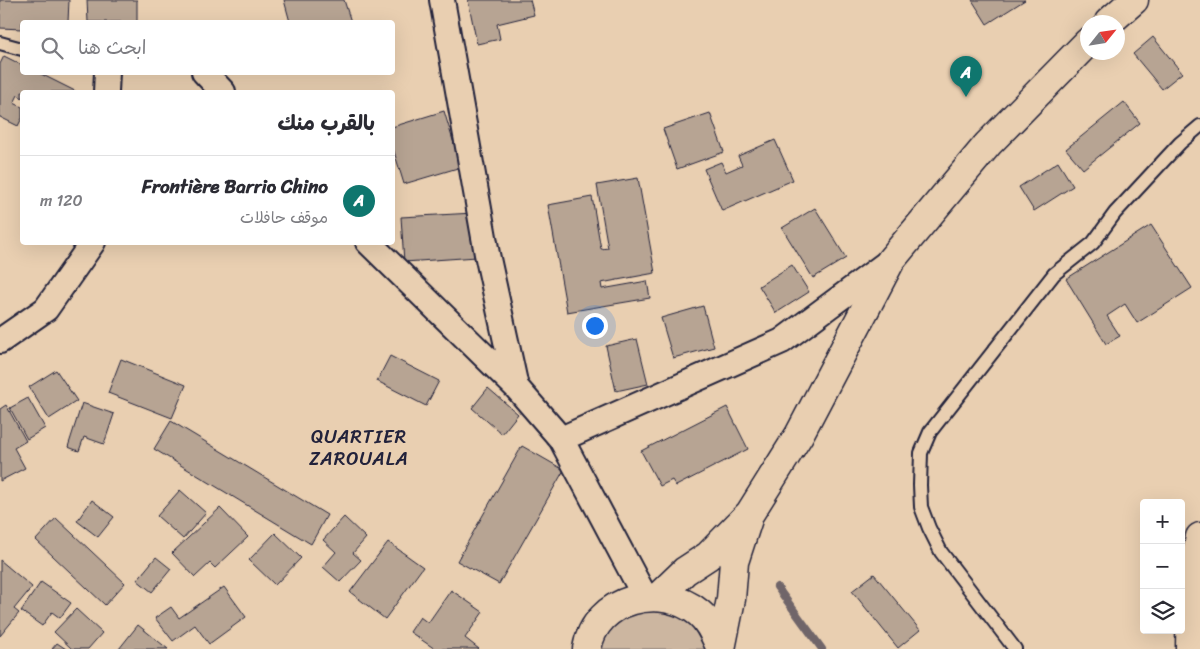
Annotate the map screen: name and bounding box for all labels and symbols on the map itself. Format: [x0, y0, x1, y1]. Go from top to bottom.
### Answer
north arrow [1080, 15, 1125, 60]
pin: A [950, 56, 982, 97]
your location [582, 313, 608, 339]
district label: QUARTIER ZAROUALA [309, 420, 409, 475]

